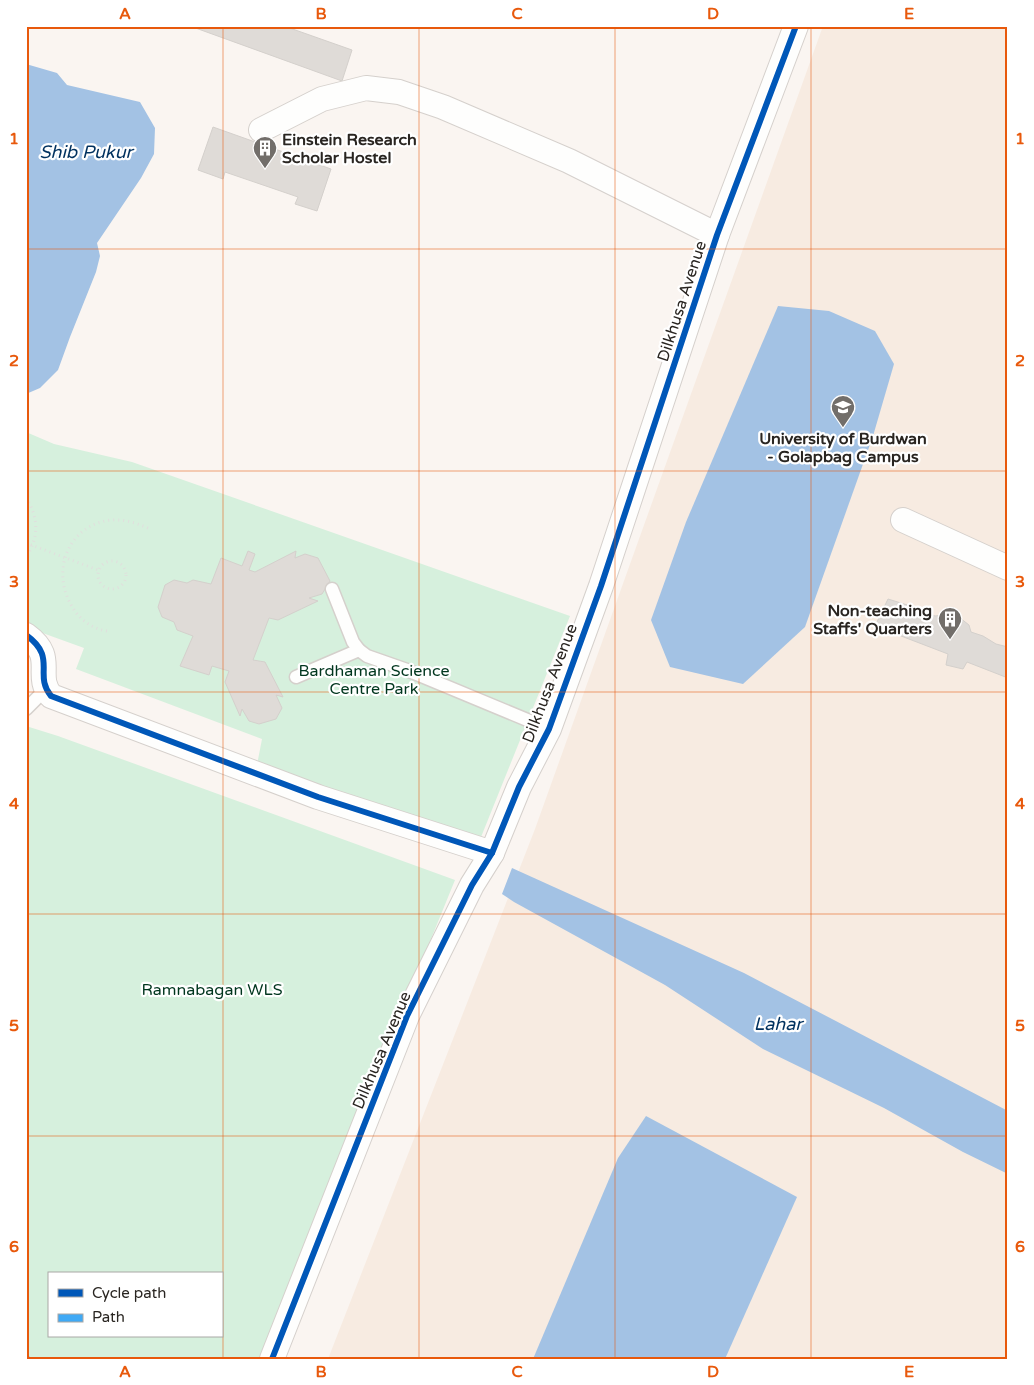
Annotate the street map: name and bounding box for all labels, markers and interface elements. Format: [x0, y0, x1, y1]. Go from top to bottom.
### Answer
text: A [119, 4, 131, 24]
text: B [315, 4, 327, 24]
text: C [511, 4, 523, 24]
text: D [707, 4, 719, 24]
text: E [904, 4, 914, 24]
text: 1 [9, 129, 19, 149]
text: 1 [1015, 129, 1025, 149]
place label: Einstein Research Scholar Hostel [282, 130, 417, 168]
building icon: Einstein Research Scholar Hostel [252, 135, 278, 169]
water label: Shib Pukur [39, 141, 135, 163]
street label: Dilkhusa Avenue [653, 238, 711, 364]
text: 2 [9, 351, 19, 371]
text: 2 [1015, 351, 1025, 371]
school or university icon: University of Burdwan - Golapbag Campus [830, 394, 856, 428]
place label: University of Burdwan - Golapbag Campus [759, 429, 927, 467]
text: 3 [9, 572, 19, 592]
text: 3 [1015, 572, 1025, 592]
place label: Non-teaching Staffs' Quarters [813, 601, 932, 639]
building icon: Non-teaching Staffs' Quarters [937, 606, 963, 640]
street label: Dilkhusa Avenue [518, 621, 582, 746]
park label: Bardhaman Science Centre Park [298, 661, 450, 699]
text: 4 [9, 794, 19, 814]
text: 4 [1015, 794, 1025, 814]
park label: Ramnabagan WLS [141, 980, 283, 1000]
street label: Dilkhusa Avenue [348, 988, 416, 1112]
water label: Lahar [754, 1013, 804, 1035]
text: 5 [9, 1016, 19, 1036]
text: 5 [1015, 1016, 1025, 1036]
text: 6 [9, 1237, 19, 1257]
text: 6 [1015, 1237, 1025, 1257]
legend [48, 1272, 222, 1338]
text: Cycle path [92, 1284, 166, 1302]
text: Path [92, 1308, 125, 1326]
text: A [119, 1362, 131, 1382]
text: B [315, 1362, 327, 1382]
text: C [511, 1362, 523, 1382]
text: D [707, 1362, 719, 1382]
text: E [904, 1362, 914, 1382]

